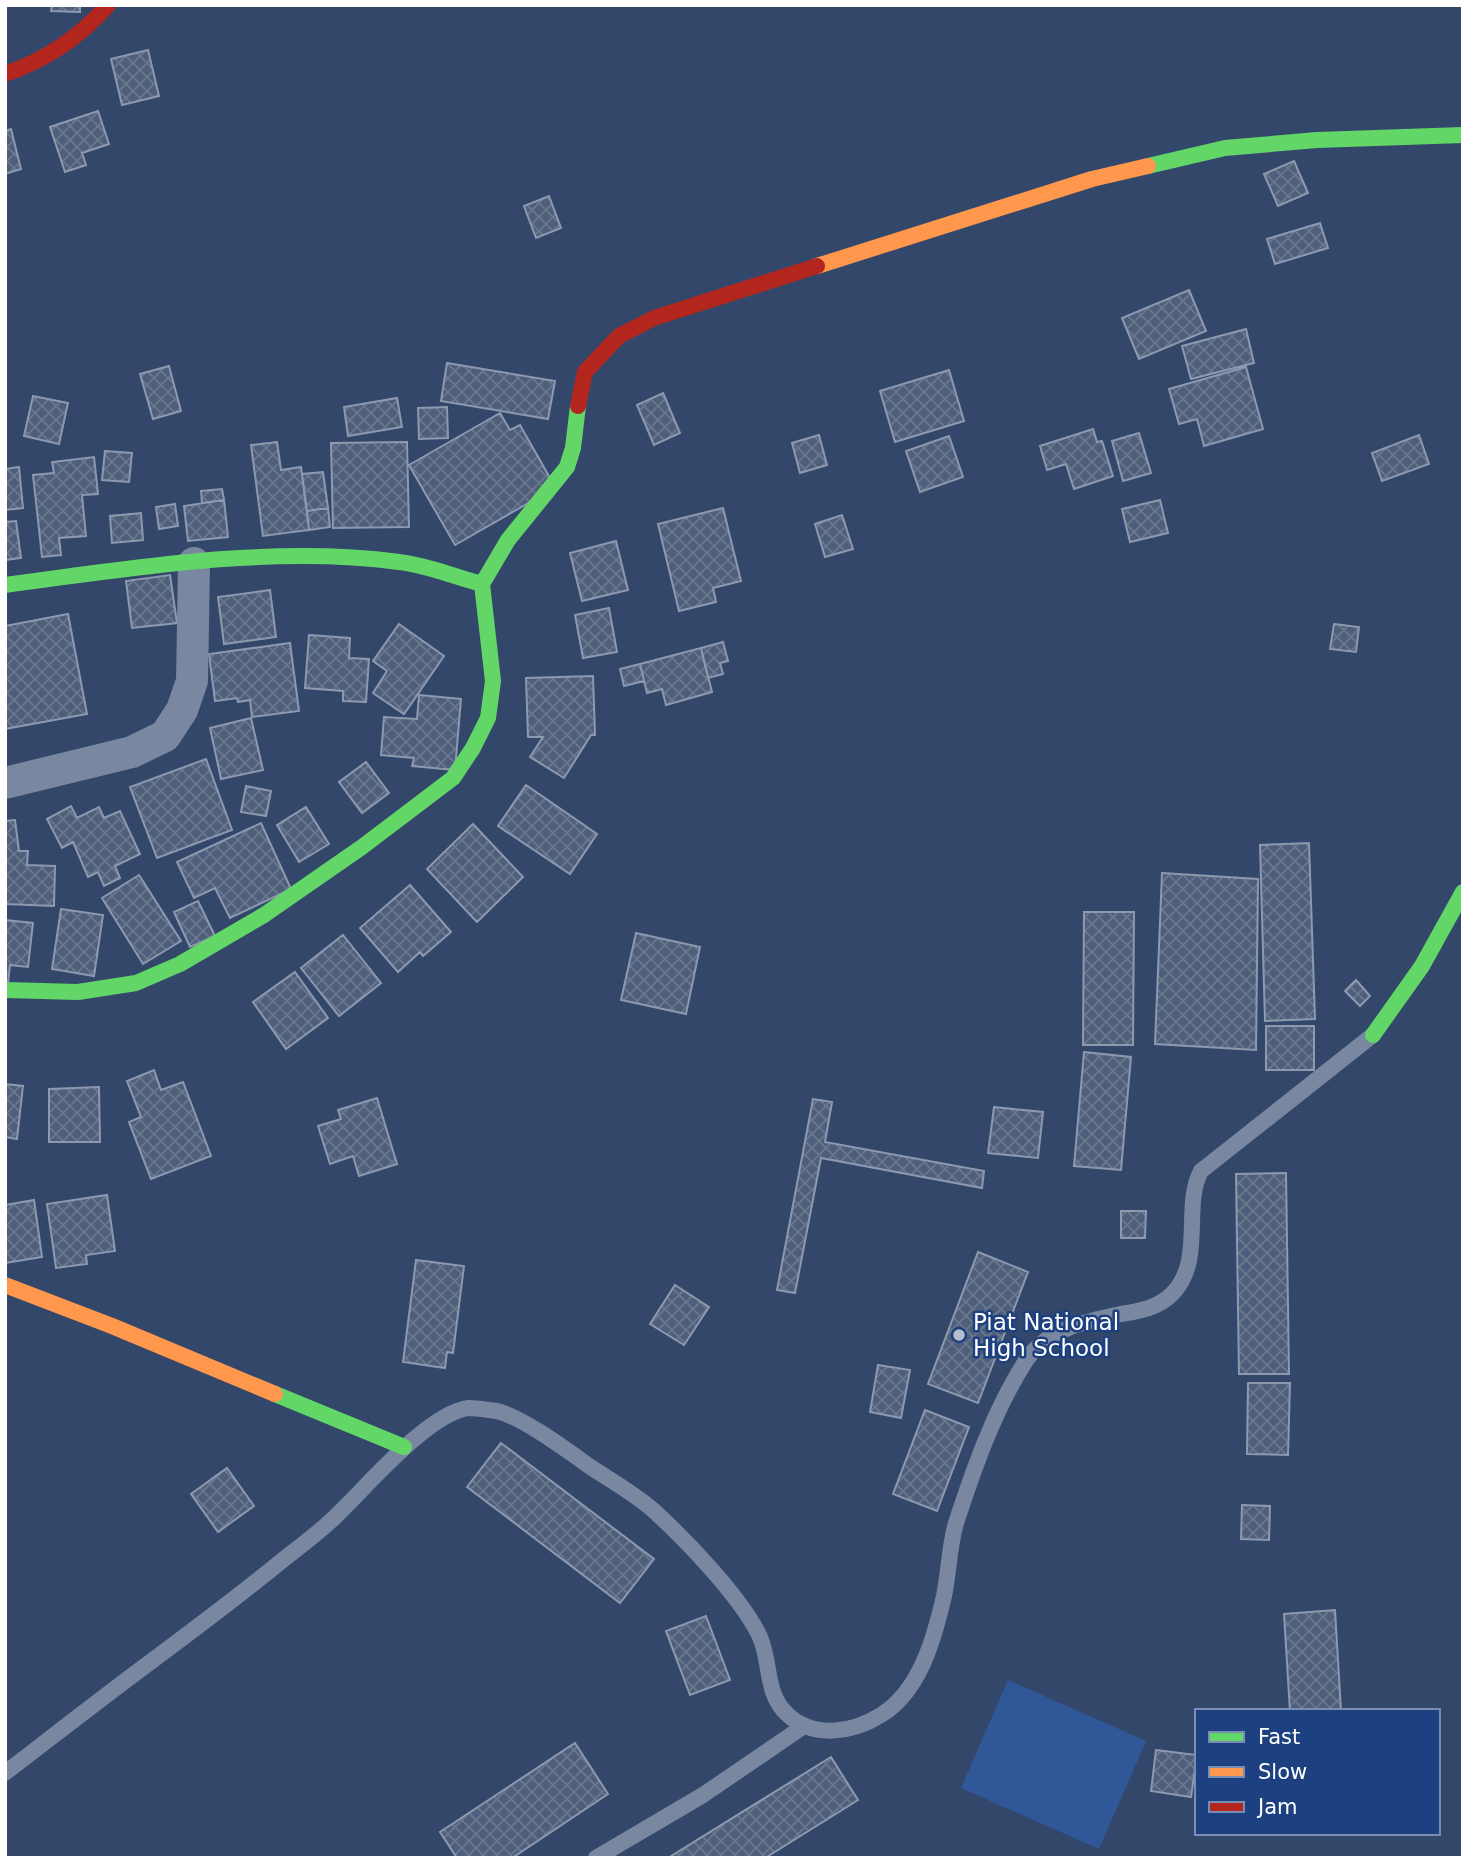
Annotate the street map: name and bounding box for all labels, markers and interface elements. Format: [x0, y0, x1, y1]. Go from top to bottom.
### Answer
place label: Piat National High School [973, 1309, 1119, 1361]
marker: Piat National High School [951, 1327, 967, 1343]
legend [1195, 1709, 1440, 1835]
text: Fast [1258, 1725, 1300, 1749]
text: Slow [1258, 1760, 1307, 1784]
text: Jam [1256, 1795, 1298, 1819]

